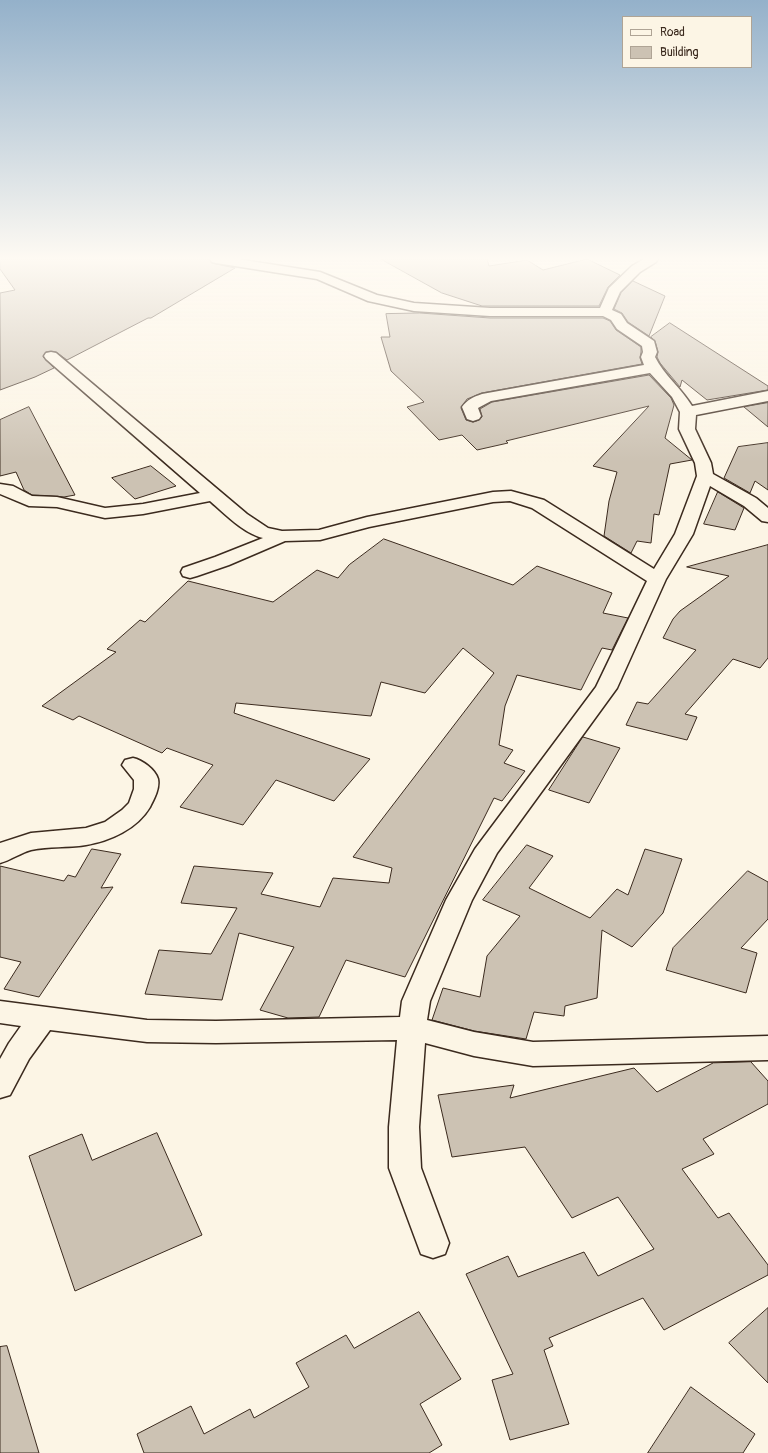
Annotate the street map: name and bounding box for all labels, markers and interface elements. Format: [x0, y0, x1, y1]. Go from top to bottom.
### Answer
legend [622, 16, 752, 68]
text: Road [660, 25, 685, 40]
text: Building [660, 45, 699, 60]

